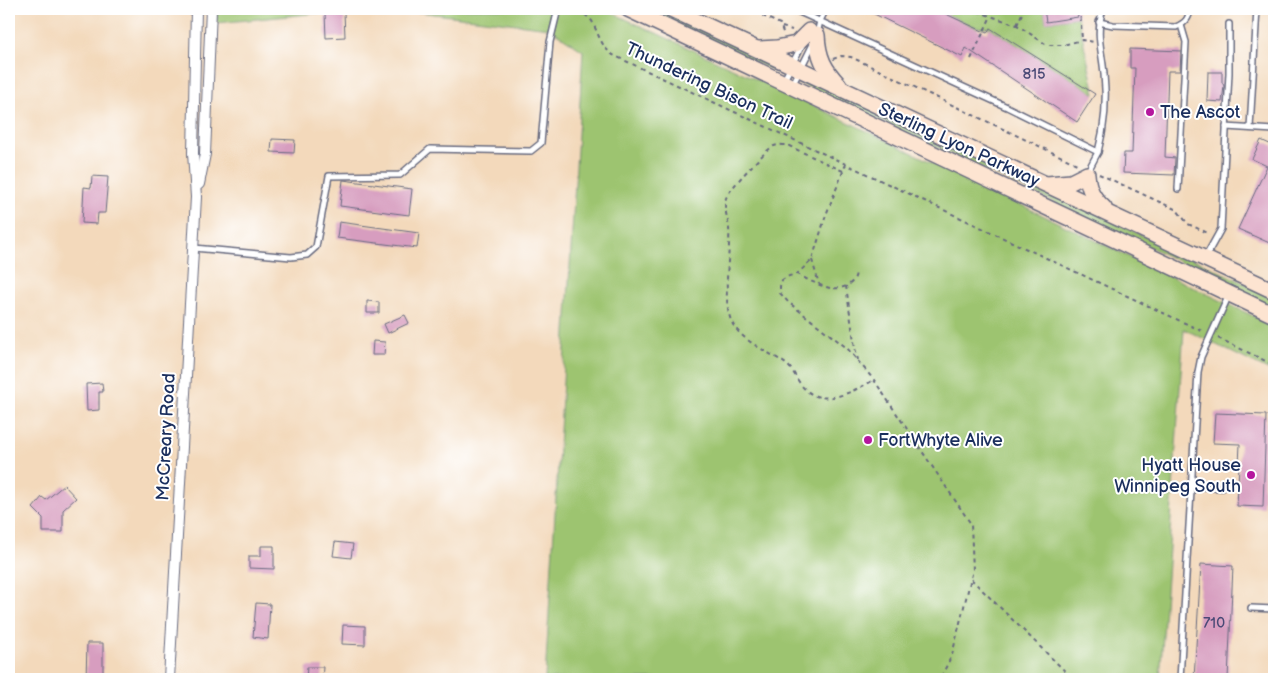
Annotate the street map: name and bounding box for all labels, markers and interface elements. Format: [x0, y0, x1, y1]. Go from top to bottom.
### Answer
street label: Thundering Bison Trail [622, 38, 796, 134]
house number: 815 [1022, 65, 1046, 84]
street label: Sterling Lyon Parkway [875, 98, 1044, 192]
place label: The Ascot [1160, 102, 1241, 123]
marker: The Ascot [1144, 106, 1156, 118]
street label: McCreary Road [152, 373, 180, 501]
place label: FortWhyte Alive [878, 430, 1003, 451]
marker: FortWhyte Alive [862, 434, 874, 446]
place label: Hyatt House Winnipeg South [1114, 455, 1241, 497]
marker: Hyatt House Winnipeg South [1245, 469, 1257, 481]
house number: 710 [1203, 614, 1225, 633]

